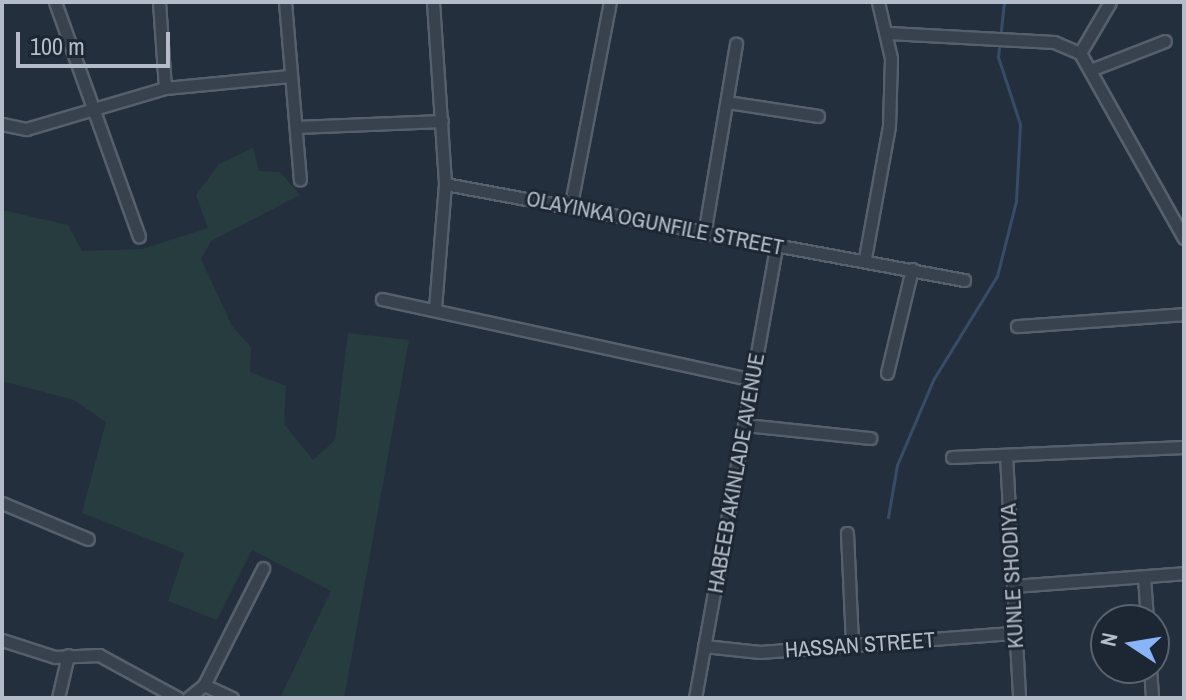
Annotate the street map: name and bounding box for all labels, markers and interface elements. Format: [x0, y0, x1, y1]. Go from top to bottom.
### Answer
scale bar [20, 16, 174, 66]
text: 100 m [30, 30, 85, 62]
street label: OLAYINKA OGUNFILE STREET [524, 185, 786, 261]
street label: HABEEB AKINLADE AVENUE [702, 350, 770, 596]
street label: KUNLE SHODIYA [995, 503, 1029, 649]
north arrow [1090, 604, 1170, 684]
street label: HASSAN STREET [784, 627, 936, 663]
text: N [1092, 630, 1125, 649]

